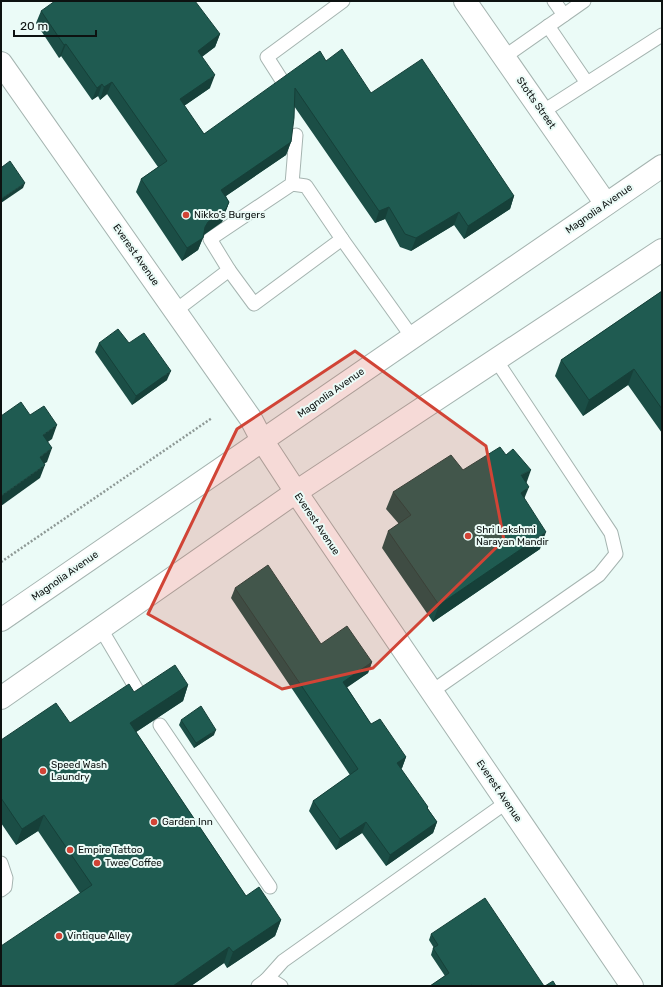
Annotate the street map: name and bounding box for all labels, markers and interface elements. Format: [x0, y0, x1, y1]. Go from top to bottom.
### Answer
scale bar [14, 12, 96, 38]
text: 20 m [20, 19, 48, 33]
street label: Stotts Street [514, 75, 558, 131]
street label: Magnolia Avenue [563, 181, 635, 237]
place label: Nikko's Burgers [194, 209, 265, 221]
marker: Nikko's Burgers [181, 210, 191, 220]
street label: Everest Avenue [110, 222, 162, 288]
street label: Magnolia Avenue [295, 365, 367, 421]
street label: Everest Avenue [292, 491, 342, 558]
place label: Shri Lakshmi Narayan Mandir [476, 524, 549, 548]
marker: Shri Lakshmi Narayan Mandir [463, 531, 473, 541]
street label: Magnolia Avenue [29, 548, 101, 604]
street label: Everest Avenue [474, 758, 524, 825]
place label: Speed Wash Laundry [51, 759, 107, 783]
marker: Speed Wash Laundry [38, 766, 48, 776]
place label: Garden Inn [162, 816, 213, 828]
marker: Garden Inn [149, 817, 159, 827]
place label: Empire Tattoo [78, 844, 143, 856]
marker: Empire Tattoo [65, 845, 75, 855]
place label: Twee Coffee [105, 857, 162, 869]
marker: Twee Coffee [92, 858, 102, 868]
place label: Vintique Alley [67, 930, 131, 942]
marker: Vintique Alley [54, 931, 64, 941]

